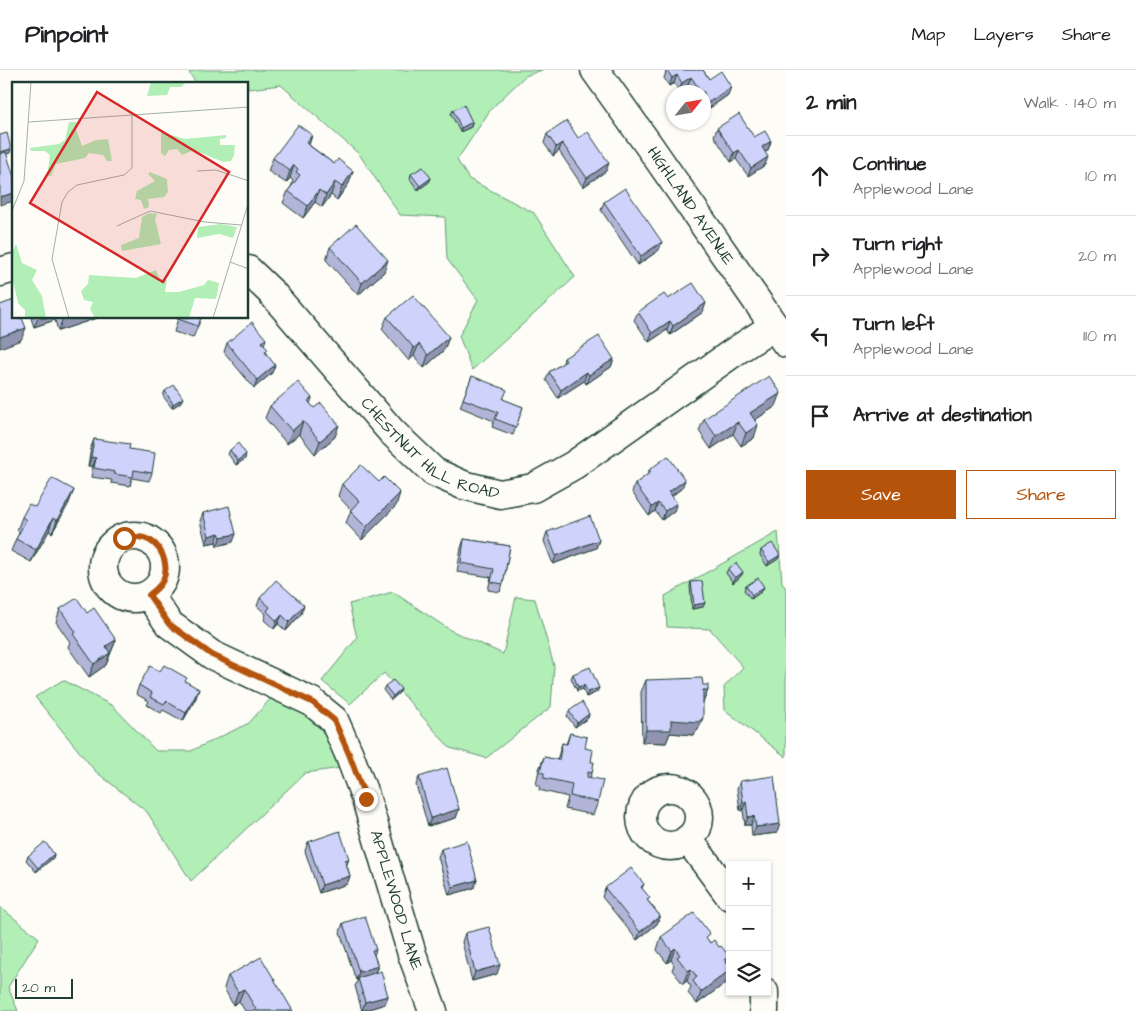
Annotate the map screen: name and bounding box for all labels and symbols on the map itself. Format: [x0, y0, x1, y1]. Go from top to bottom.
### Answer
inset map [12, 82, 249, 319]
north arrow [666, 85, 711, 130]
street label: HIGHLAND AVENUE [642, 142, 740, 270]
street label: CHESTNUT HILL ROAD [356, 393, 502, 504]
route start [113, 527, 136, 550]
route end [355, 788, 378, 811]
street label: APPLEWOOD LANE [365, 827, 428, 974]
scale bar [15, 976, 72, 999]

